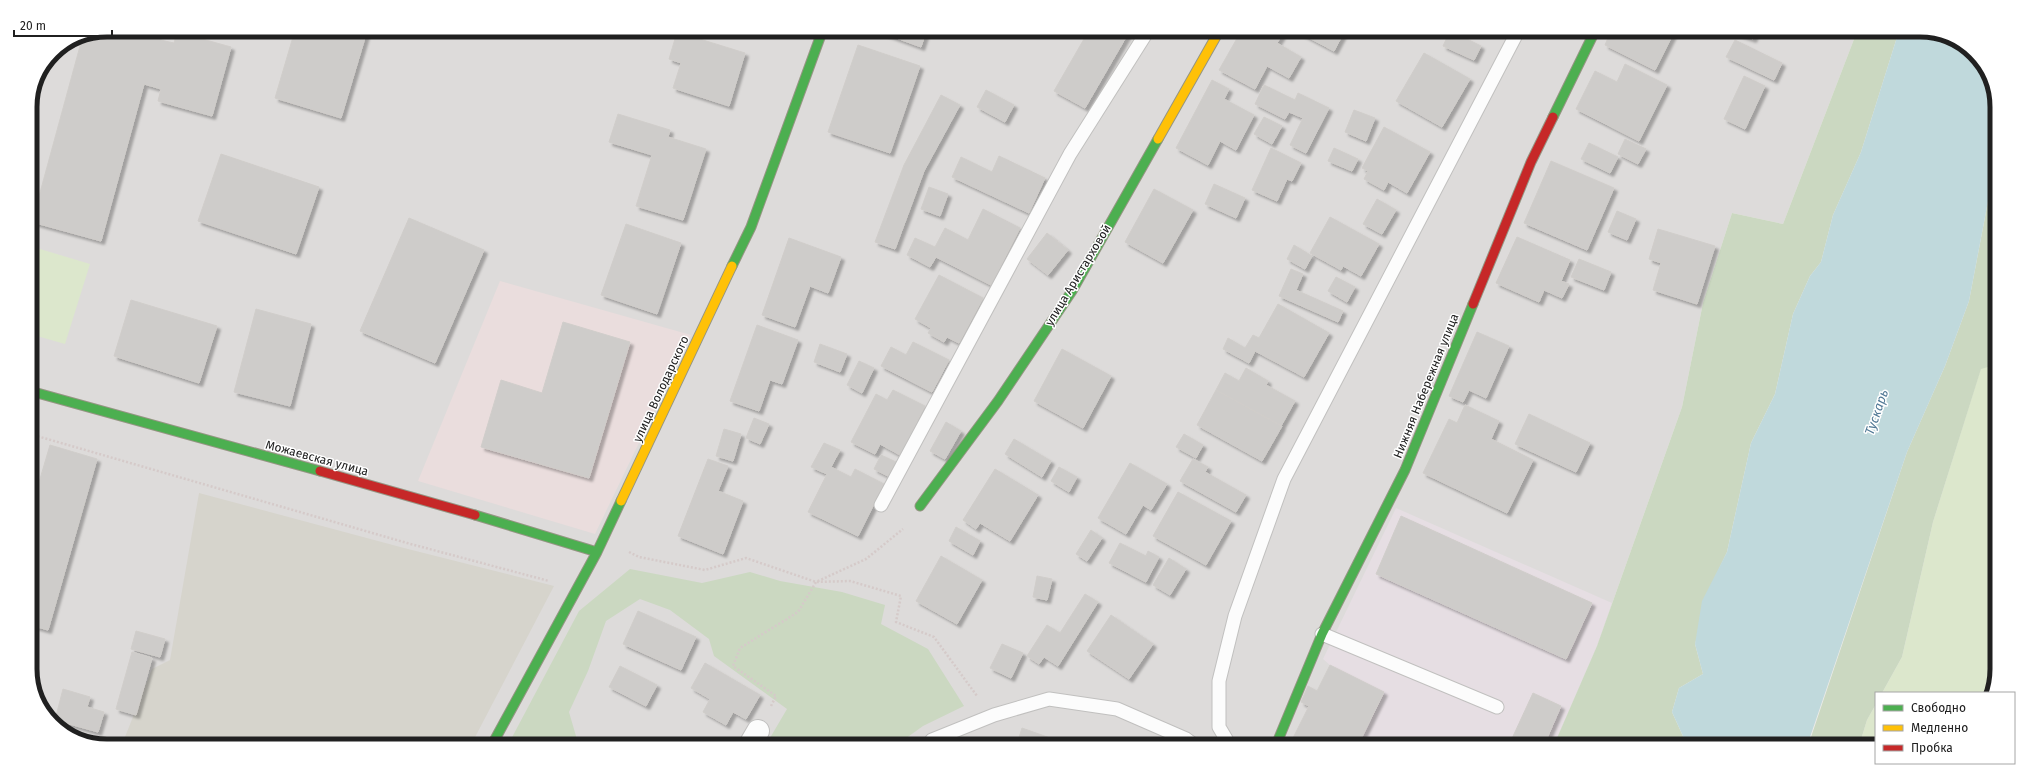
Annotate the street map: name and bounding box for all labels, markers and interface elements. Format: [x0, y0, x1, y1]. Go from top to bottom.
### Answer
scale bar [14, 12, 112, 38]
text: 20 m [20, 19, 46, 33]
street label: улица Аристарховой [1042, 222, 1114, 328]
street label: Нижняя Набережная улица [1391, 312, 1461, 460]
street label: улица Володарского [630, 334, 692, 444]
water label: Тускарь [1862, 387, 1891, 437]
street label: Можаевская улица [264, 438, 370, 478]
legend [1875, 692, 2015, 764]
text: Свободно [1911, 701, 1966, 715]
text: Медленно [1911, 721, 1968, 735]
text: Пробка [1911, 741, 1953, 755]

